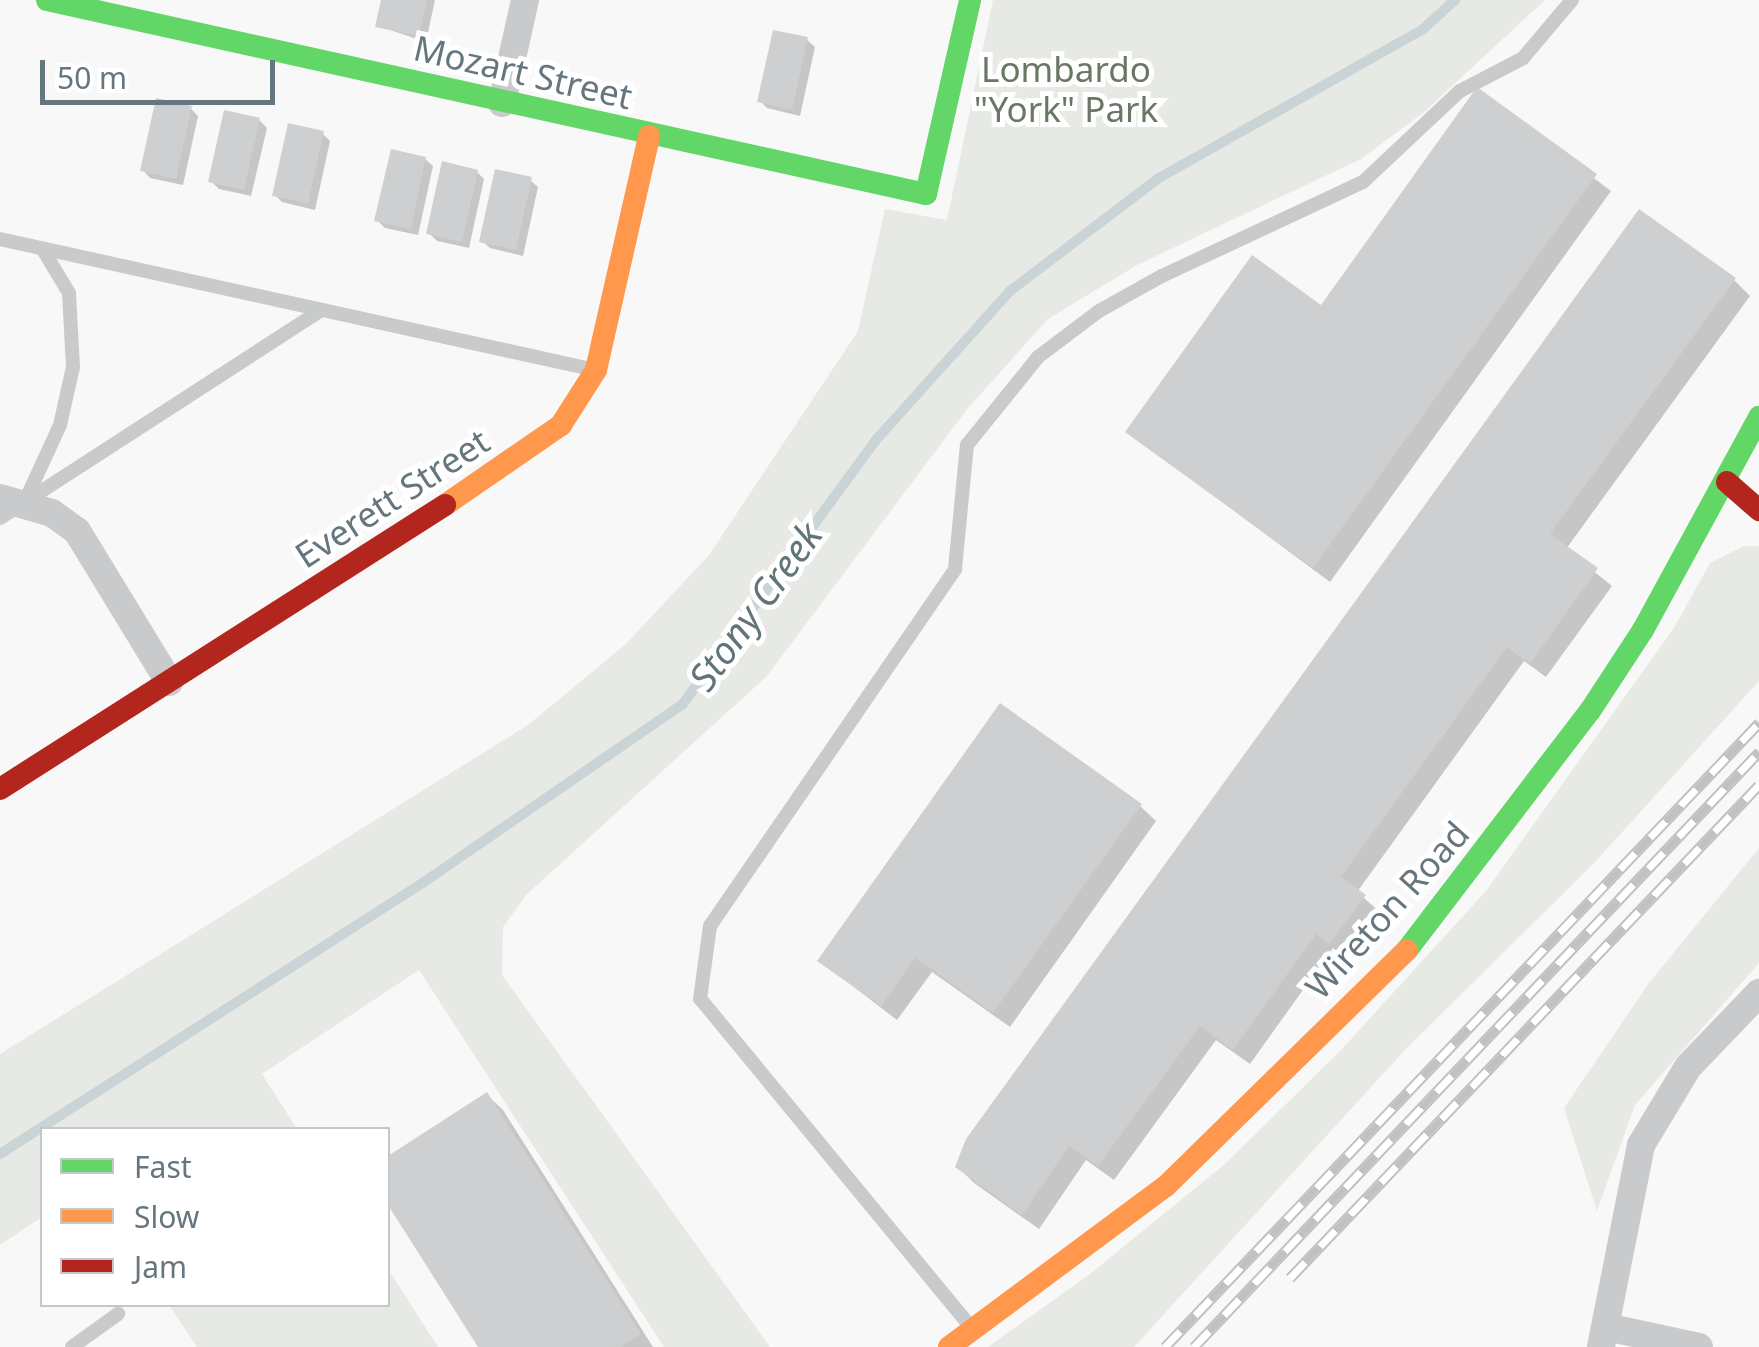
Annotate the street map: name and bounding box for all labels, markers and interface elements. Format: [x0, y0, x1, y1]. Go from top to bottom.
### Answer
street label: Mozart Street [410, 27, 636, 117]
scale bar [45, 40, 280, 102]
park label: Lombardo "York" Park [974, 48, 1158, 130]
text: 50 m [57, 57, 127, 98]
street label: Everett Street [287, 420, 497, 576]
water label: Stony Creek [679, 513, 831, 699]
street label: Wireton Road [1297, 813, 1477, 1007]
legend [40, 1127, 390, 1307]
text: Fast [134, 1146, 192, 1187]
text: Slow [134, 1196, 199, 1237]
text: Jam [134, 1246, 187, 1287]

